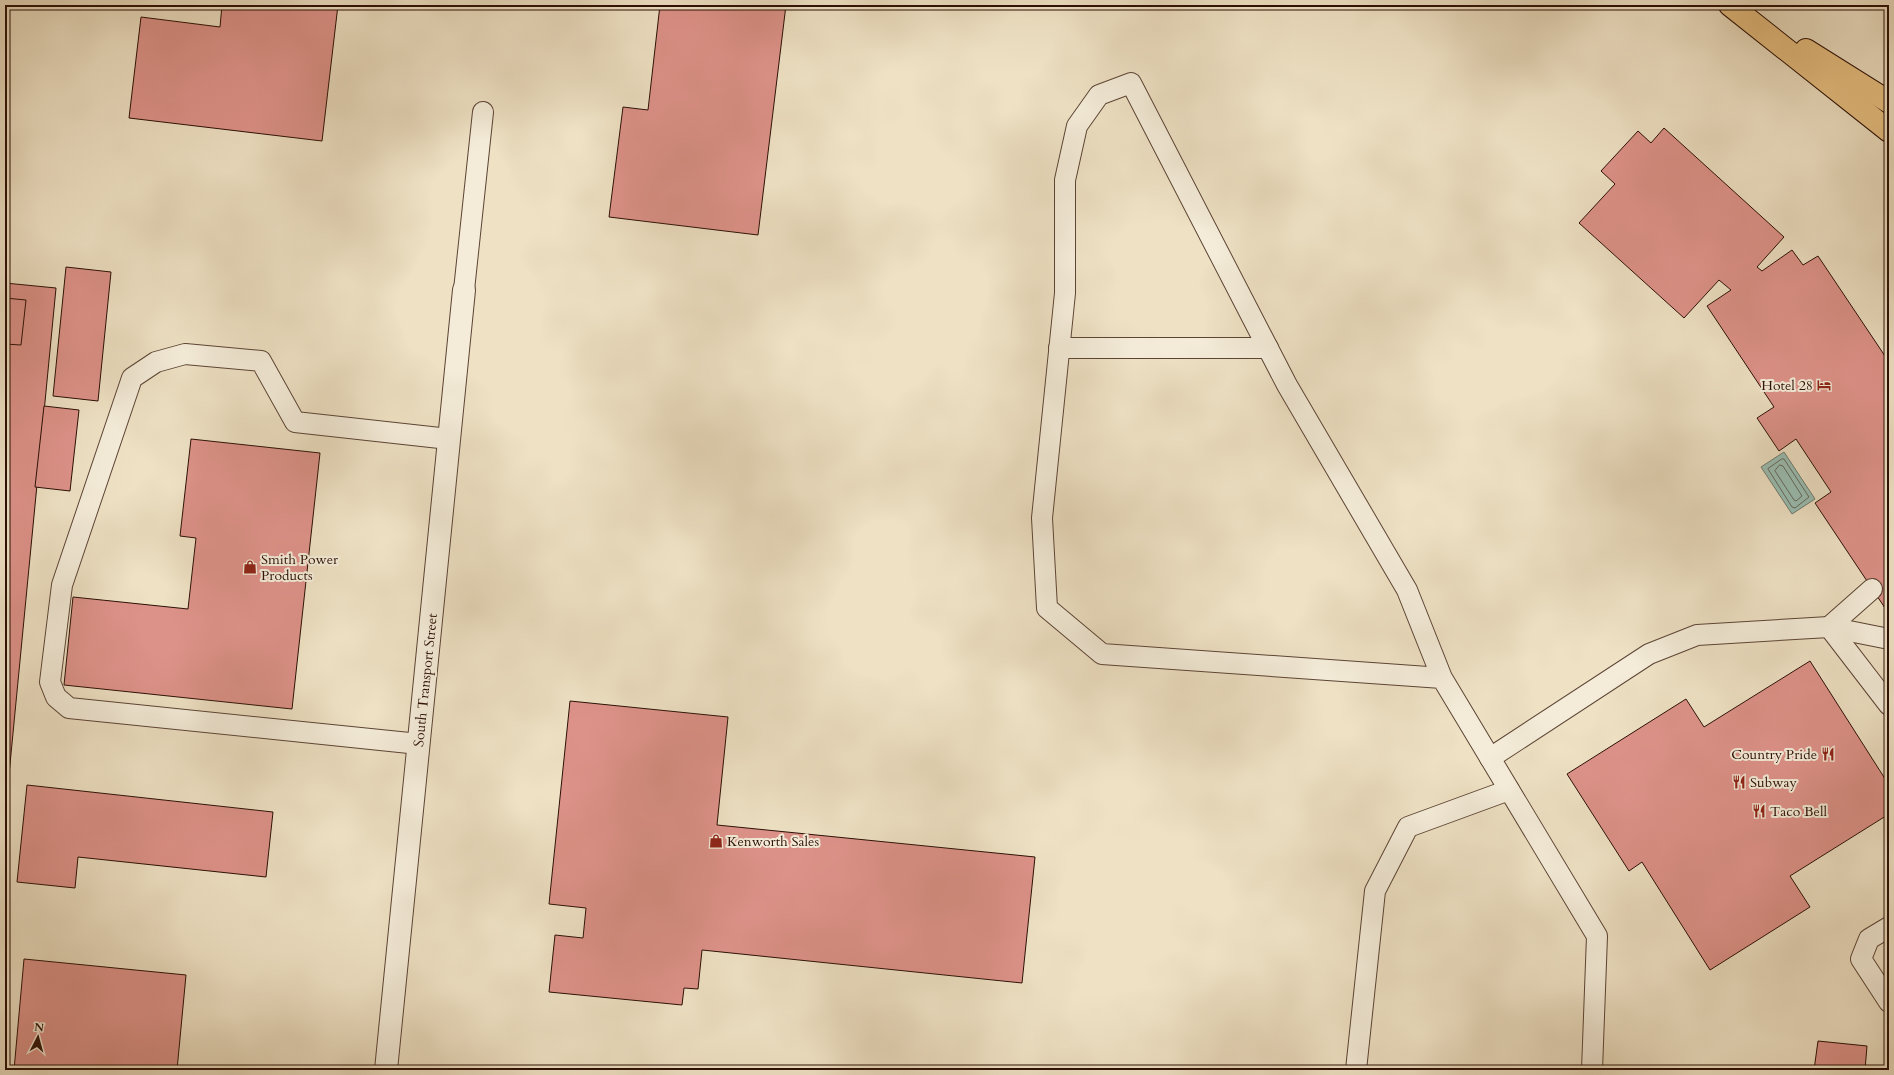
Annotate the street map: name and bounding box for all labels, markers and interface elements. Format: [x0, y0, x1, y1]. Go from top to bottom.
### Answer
place label: Hotel 28 [1761, 376, 1813, 395]
hotel icon: Hotel 28 [1816, 377, 1832, 393]
place label: Smith Power Products [261, 550, 339, 585]
shop icon: Smith Power Products [242, 559, 258, 575]
street label: South Transport Street [409, 612, 442, 748]
place label: Country Pride [1731, 745, 1817, 764]
restaurant icon: Country Pride [1820, 746, 1836, 762]
place label: Subway [1750, 773, 1797, 792]
restaurant icon: Subway [1731, 774, 1747, 790]
place label: Taco Bell [1770, 802, 1827, 821]
restaurant icon: Taco Bell [1751, 803, 1767, 819]
place label: Kenworth Sales [727, 832, 819, 851]
shop icon: Kenworth Sales [708, 833, 724, 849]
north arrow [18, 1017, 58, 1057]
text: N [33, 1020, 45, 1036]

